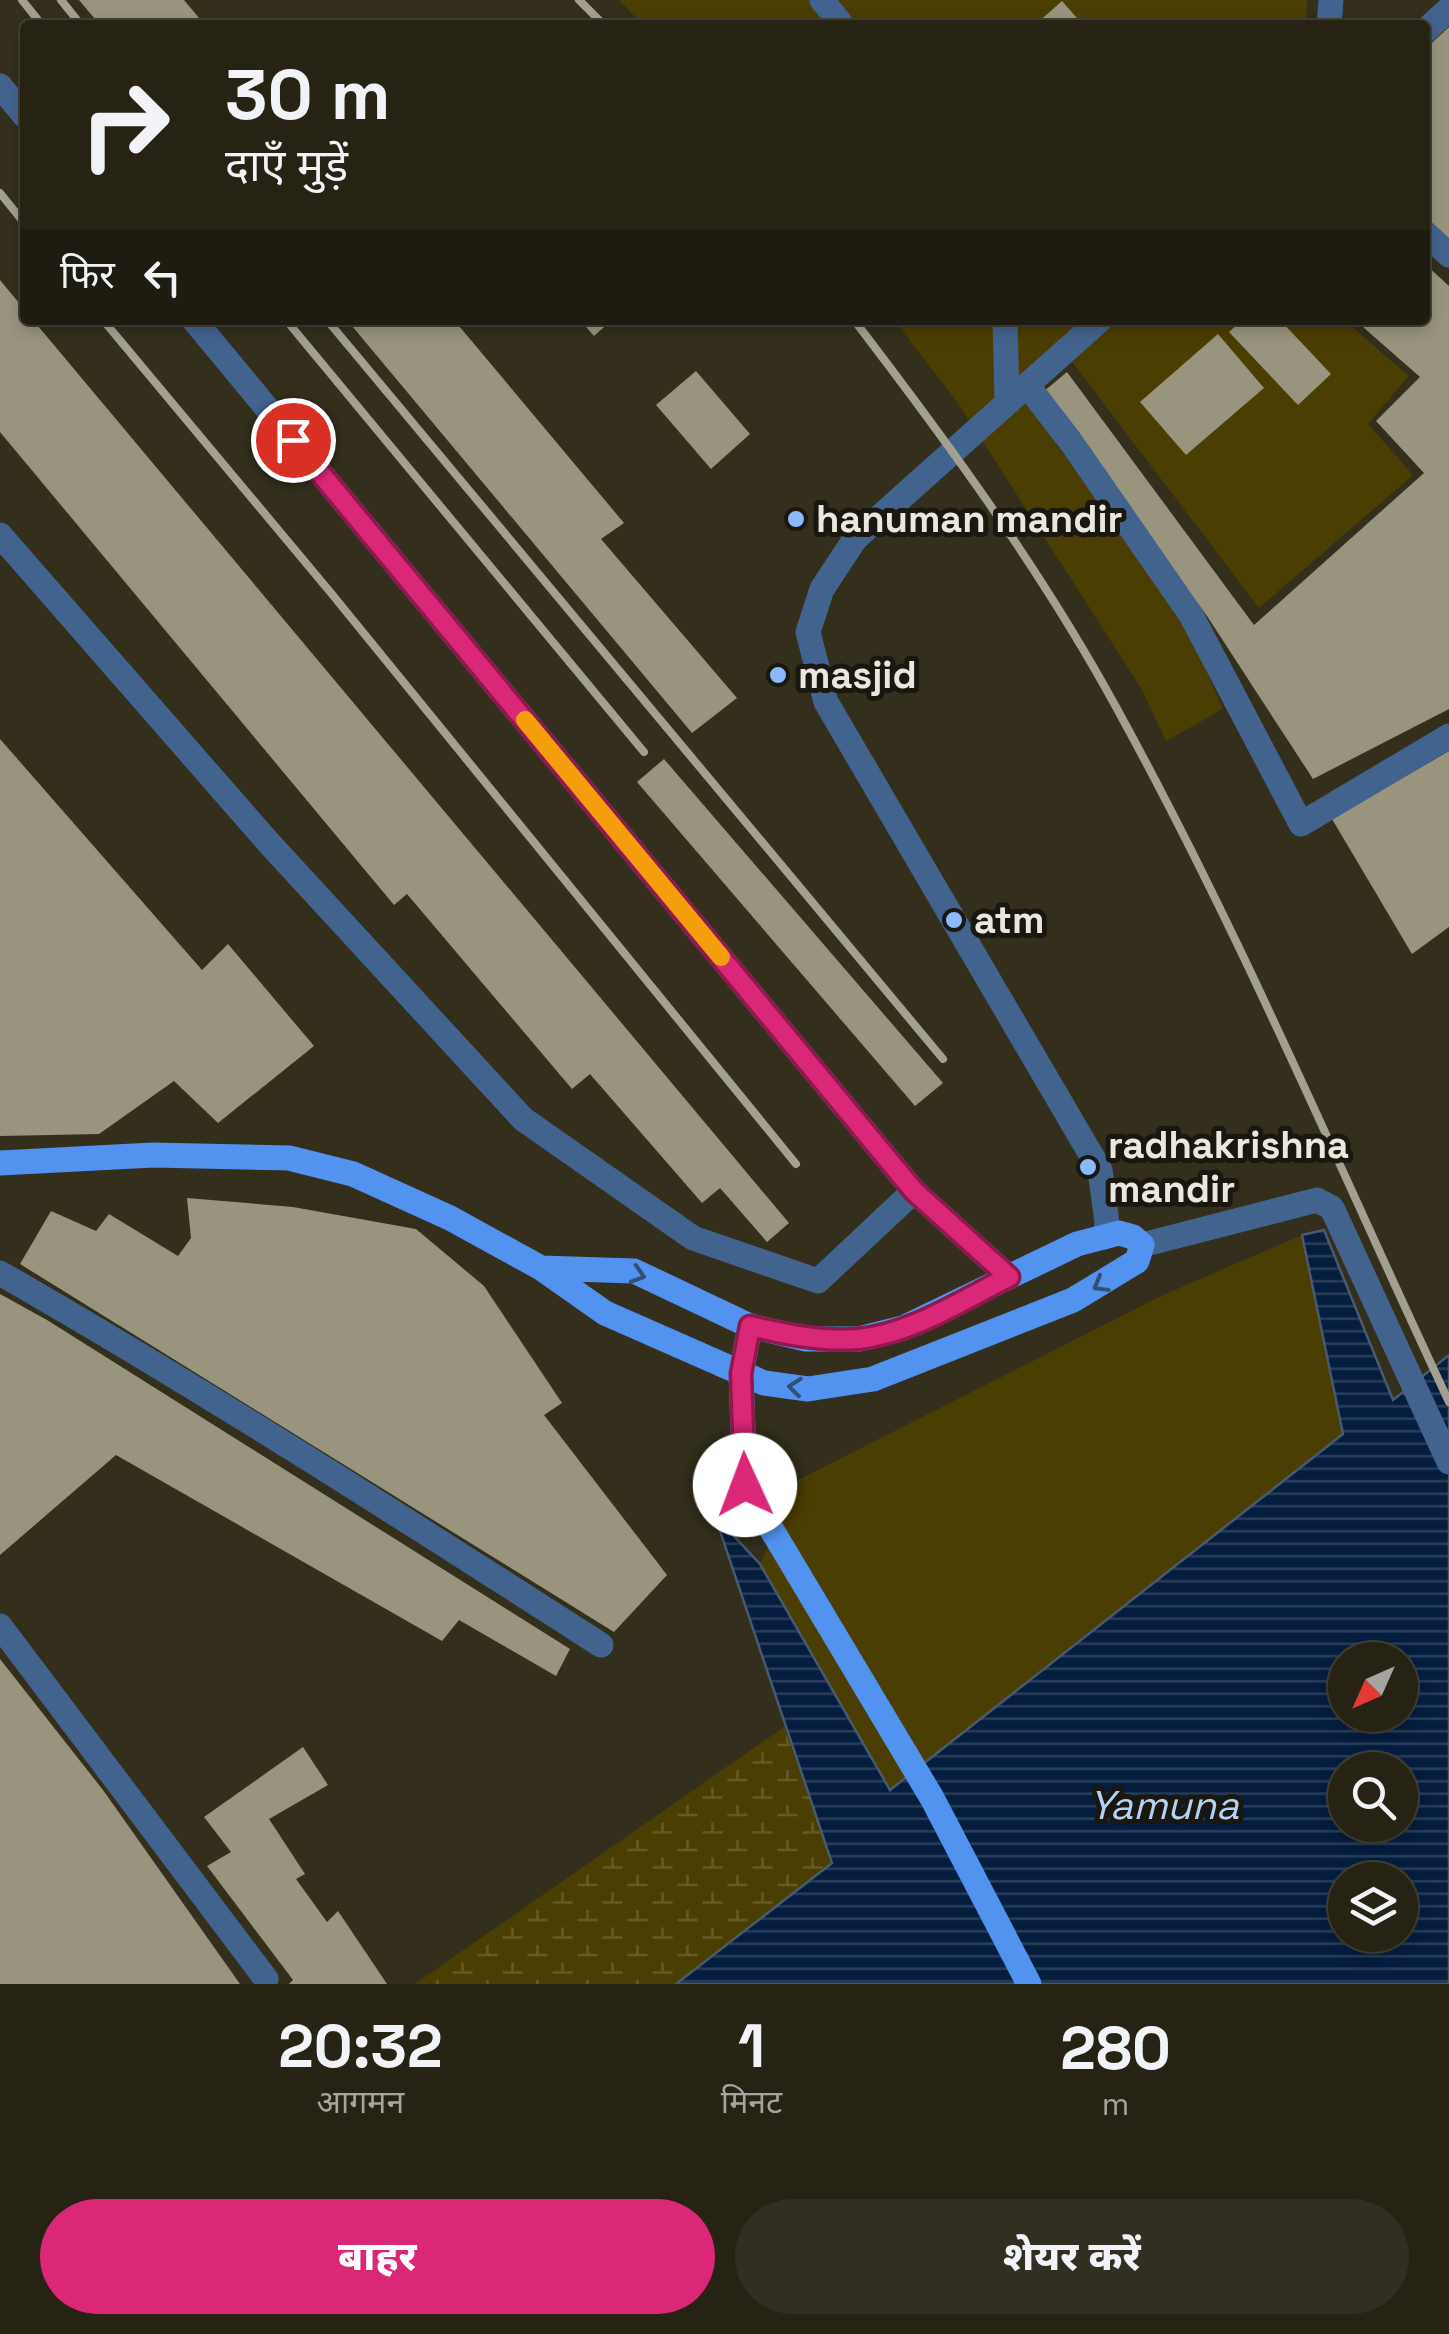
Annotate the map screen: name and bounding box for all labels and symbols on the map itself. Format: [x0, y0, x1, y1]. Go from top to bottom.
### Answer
pin [251, 398, 336, 483]
place label: hanuman mandir [816, 495, 1123, 543]
marker: hanuman mandir [785, 508, 807, 530]
place label: masjid [798, 651, 917, 699]
marker: masjid [767, 664, 789, 686]
place label: atm [974, 896, 1044, 944]
marker: atm [943, 909, 965, 931]
place label: radhakrishna mandir [1108, 1121, 1349, 1213]
marker: radhakrishna mandir [1077, 1156, 1099, 1178]
one-way arrow [628, 1263, 645, 1284]
one-way arrow [1093, 1273, 1111, 1292]
one-way arrow [787, 1377, 803, 1398]
position arrow [693, 1433, 797, 1537]
north arrow [1328, 1642, 1418, 1732]
water label: Yamuna [1089, 1780, 1240, 1831]

